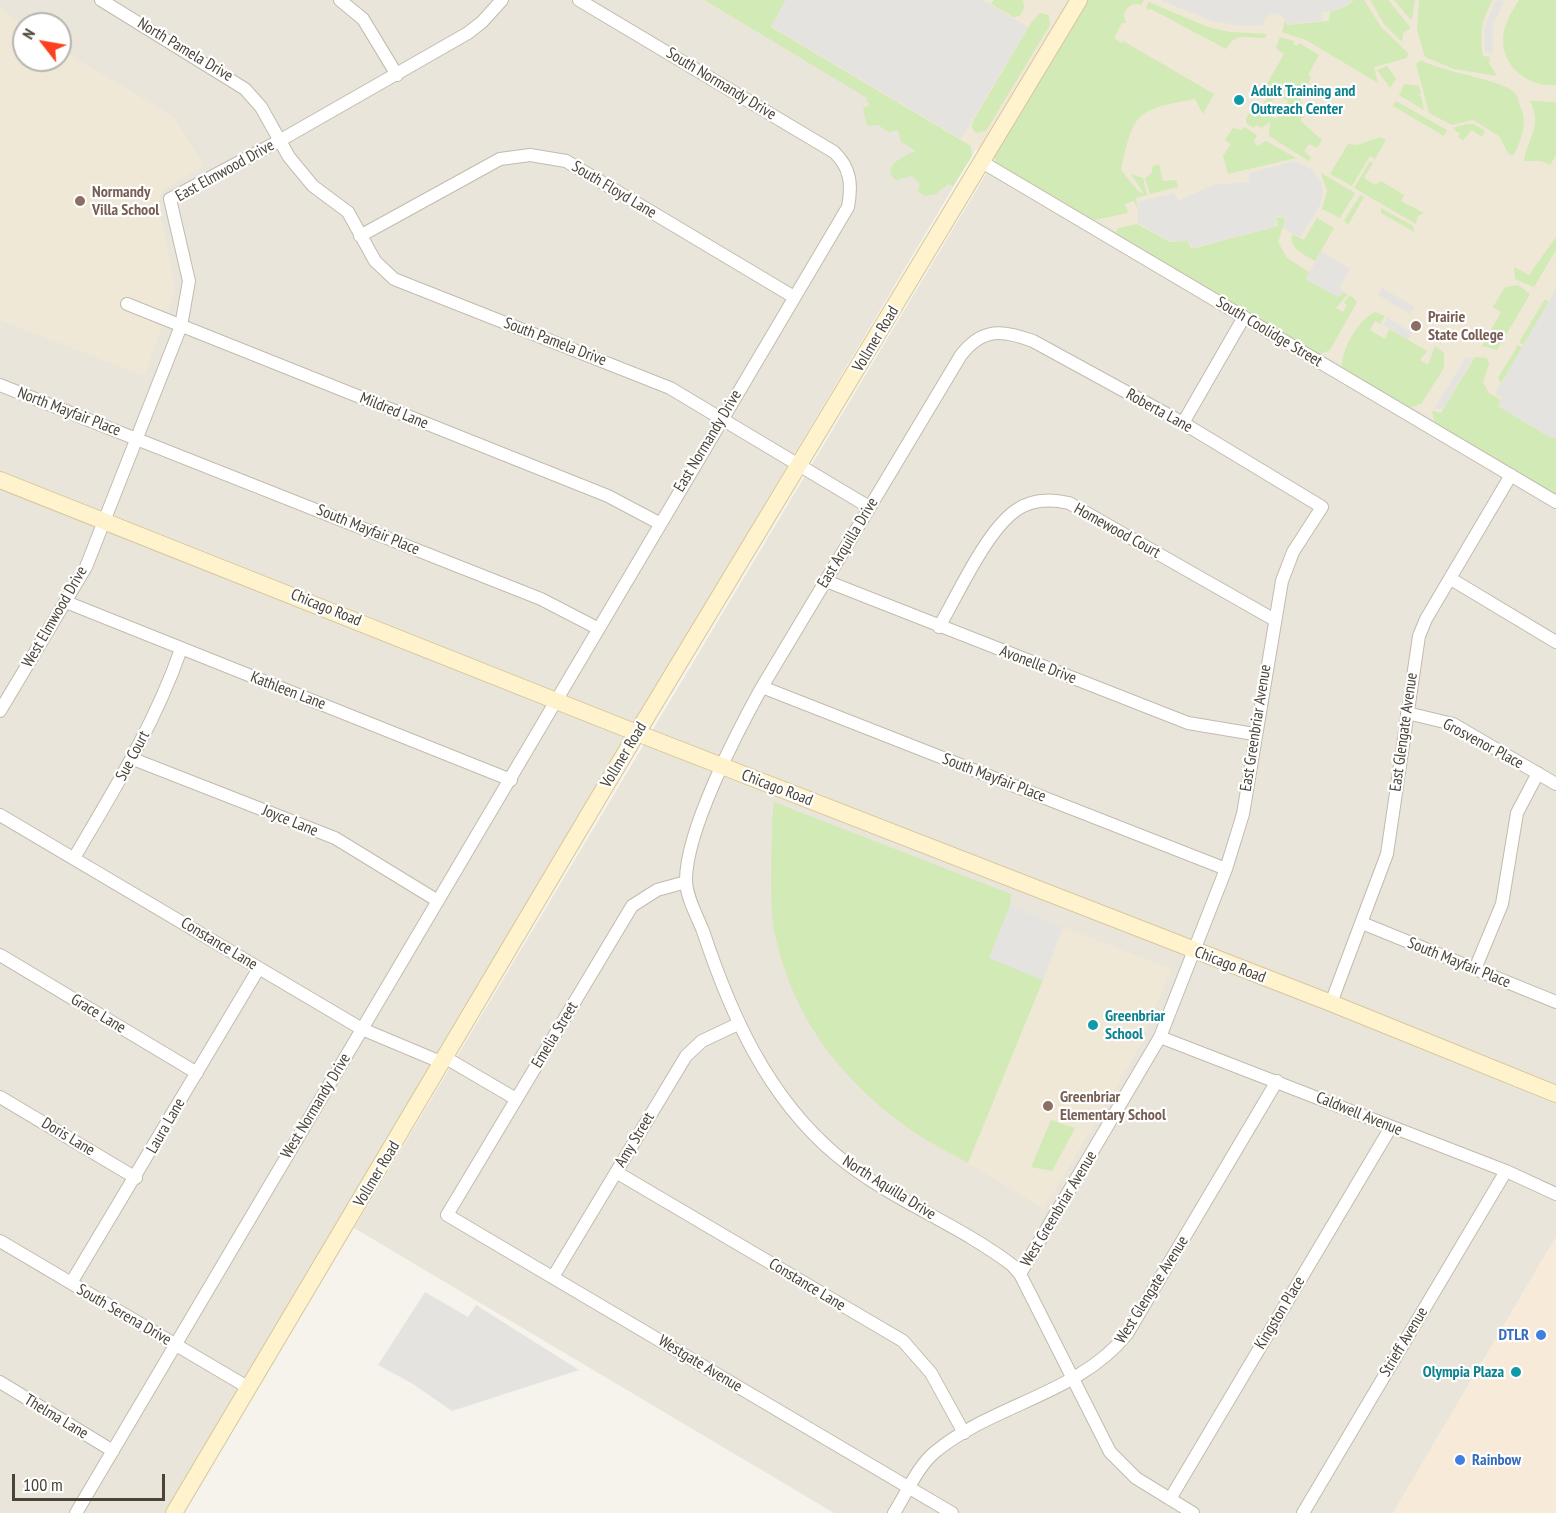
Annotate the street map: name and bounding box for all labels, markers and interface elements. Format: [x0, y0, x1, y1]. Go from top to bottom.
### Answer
north arrow [12, 12, 72, 72]
street label: North Pamela Drive [134, 14, 236, 86]
text: N [17, 25, 39, 43]
street label: South Normandy Drive [663, 44, 779, 124]
place label: Adult Training and Outreach Center [1251, 81, 1355, 119]
marker: Adult Training and Outreach Center [1232, 93, 1246, 107]
street label: East Elmwood Drive [172, 136, 278, 206]
street label: South Floyd Lane [568, 157, 660, 223]
place label: Normandy Villa School [92, 182, 159, 220]
marker: Normandy Villa School [73, 194, 87, 208]
street label: South Coolidge Street [1212, 293, 1326, 371]
street label: Vollmer Road [849, 303, 903, 375]
place label: Prairie State College [1428, 307, 1504, 345]
street label: South Pamela Drive [501, 314, 609, 370]
marker: Prairie State College [1409, 319, 1423, 333]
street label: North Mayfair Place [15, 384, 123, 440]
street label: Roberta Lane [1122, 385, 1196, 437]
street label: East Normandy Drive [670, 387, 746, 495]
street label: Mildred Lane [357, 389, 431, 433]
street label: East Arquilla Drive [813, 494, 883, 592]
street label: Homewood Court [1070, 499, 1164, 563]
street label: South Mayfair Place [314, 501, 422, 559]
street label: West Elmwood Drive [18, 563, 92, 671]
street label: Chicago Road [288, 585, 364, 631]
street label: Avonelle Drive [997, 642, 1079, 688]
street label: East Greenbriar Avenue [1236, 663, 1276, 793]
street label: Kathleen Lane [248, 668, 328, 714]
street label: East Glengate Avenue [1386, 671, 1422, 793]
street label: Grosvenor Place [1439, 715, 1527, 773]
street label: Vollmer Road [597, 719, 651, 791]
street label: Sue Court [112, 728, 154, 784]
street label: South Mayfair Place [940, 749, 1048, 807]
street label: Chicago Road [739, 766, 815, 810]
street label: Joyce Lane [259, 801, 321, 841]
street label: Constance Lane [177, 914, 261, 974]
street label: South Mayfair Place [1405, 934, 1513, 992]
street label: Chicago Road [1192, 943, 1268, 987]
street label: Grace Lane [67, 990, 129, 1038]
street label: Emelia Street [528, 998, 582, 1072]
place label: Greenbriar School [1105, 1006, 1165, 1044]
marker: Greenbriar School [1086, 1018, 1100, 1032]
street label: West Normandy Drive [277, 1050, 355, 1162]
place label: Greenbriar Elementary School [1060, 1087, 1166, 1125]
street label: Caldwell Avenue [1313, 1088, 1405, 1140]
street label: Laura Lane [143, 1095, 189, 1157]
marker: Greenbriar Elementary School [1041, 1099, 1055, 1113]
street label: Amy Street [611, 1109, 659, 1171]
street label: Doris Lane [38, 1114, 98, 1160]
street label: Vollmer Road [350, 1138, 404, 1210]
street label: West Greenbriar Avenue [1017, 1148, 1101, 1270]
street label: North Aquilla Drive [839, 1152, 939, 1224]
street label: West Glengate Avenue [1111, 1233, 1193, 1347]
street label: Constance Lane [765, 1255, 849, 1315]
street label: Kingston Place [1251, 1273, 1309, 1353]
street label: South Serena Drive [73, 1280, 175, 1350]
street label: Strieff Avenue [1376, 1304, 1432, 1380]
place label: DTLR [1499, 1325, 1529, 1345]
marker: DTLR [1534, 1328, 1548, 1342]
street label: Westgate Avenue [655, 1331, 745, 1397]
place label: Olympia Plaza [1423, 1362, 1504, 1382]
marker: Olympia Plaza [1509, 1365, 1523, 1379]
street label: Thelma Lane [21, 1390, 91, 1444]
place label: Rainbow [1472, 1450, 1521, 1470]
marker: Rainbow [1453, 1453, 1467, 1467]
scale bar [15, 1462, 168, 1500]
text: 100 m [23, 1473, 63, 1496]

